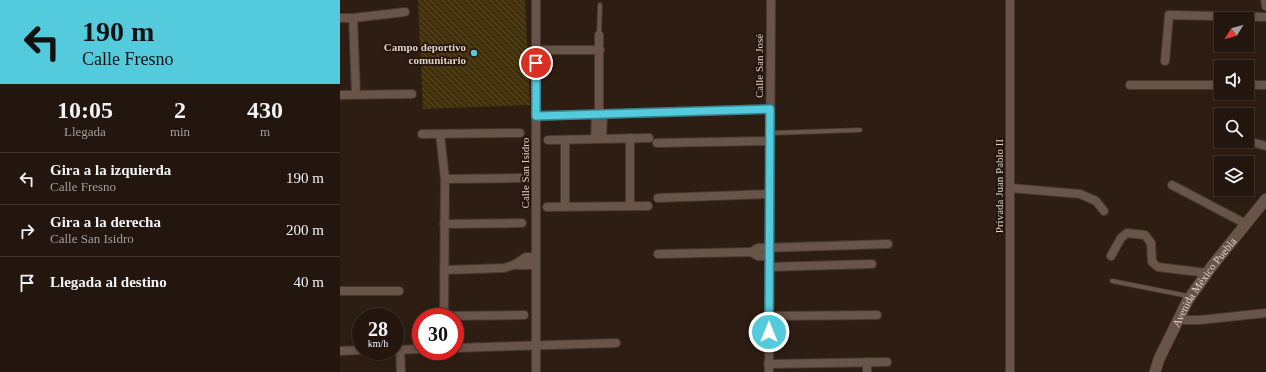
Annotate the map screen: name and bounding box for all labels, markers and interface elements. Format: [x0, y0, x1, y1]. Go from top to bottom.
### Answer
north arrow [1214, 12, 1254, 52]
map controls [1214, 12, 1254, 196]
icon: left [16, 16, 68, 68]
text: 190 m [82, 16, 154, 47]
street label: Calle San José [753, 34, 765, 98]
place label: Campo deportivo comunitario [384, 41, 466, 66]
pin [519, 46, 553, 80]
marker: Campo deportivo comunitario [469, 48, 479, 58]
text: Calle Fresno [82, 49, 174, 69]
icon: arrive [525, 52, 547, 74]
button: sound [1214, 60, 1254, 100]
text: 10:05 [57, 97, 113, 123]
text: 2 [174, 97, 186, 123]
text: 430 [247, 97, 283, 123]
button: search [1214, 108, 1254, 148]
text: Llegada [64, 124, 106, 139]
text: min [170, 124, 190, 139]
text: m [260, 124, 270, 139]
street label: Calle San Isidro [519, 137, 531, 208]
street label: Privada Juan Pablo II [993, 138, 1005, 233]
button: layers [1214, 156, 1254, 196]
text: Gira a la izquierda [50, 162, 171, 178]
icon: left [16, 168, 38, 190]
text: 190 m [286, 170, 324, 186]
text: Calle Fresno [50, 179, 116, 194]
text: Gira a la derecha [50, 214, 161, 230]
icon: right [16, 220, 38, 242]
text: 200 m [286, 222, 324, 238]
text: Calle San Isidro [50, 231, 134, 246]
street label: Avenida México Puebla [1170, 235, 1239, 329]
icon: arrive [16, 272, 38, 294]
text: Llegada al destino [50, 274, 167, 290]
text: 40 m [294, 274, 324, 290]
speed limit sign: 30 [412, 308, 464, 360]
position arrow [748, 311, 790, 353]
text: 28 [368, 318, 388, 340]
text: km/h [368, 338, 388, 349]

